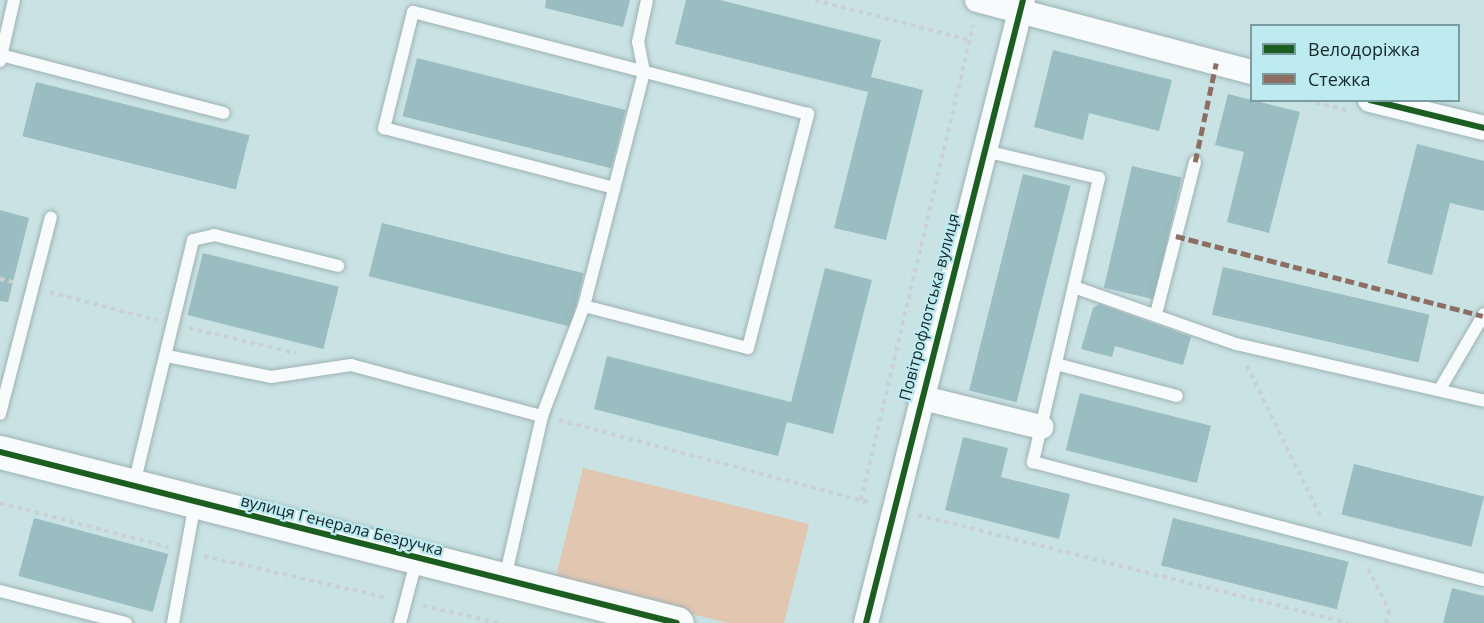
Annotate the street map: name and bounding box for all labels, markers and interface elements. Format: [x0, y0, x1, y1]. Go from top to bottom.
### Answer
legend [1250, 24, 1460, 102]
text: Велодоріжка [1308, 37, 1420, 61]
text: Стежка [1308, 67, 1370, 91]
street label: Повітрофлотська вулиця [895, 211, 963, 403]
street label: вулиця Генерала Безручка [239, 491, 445, 559]

